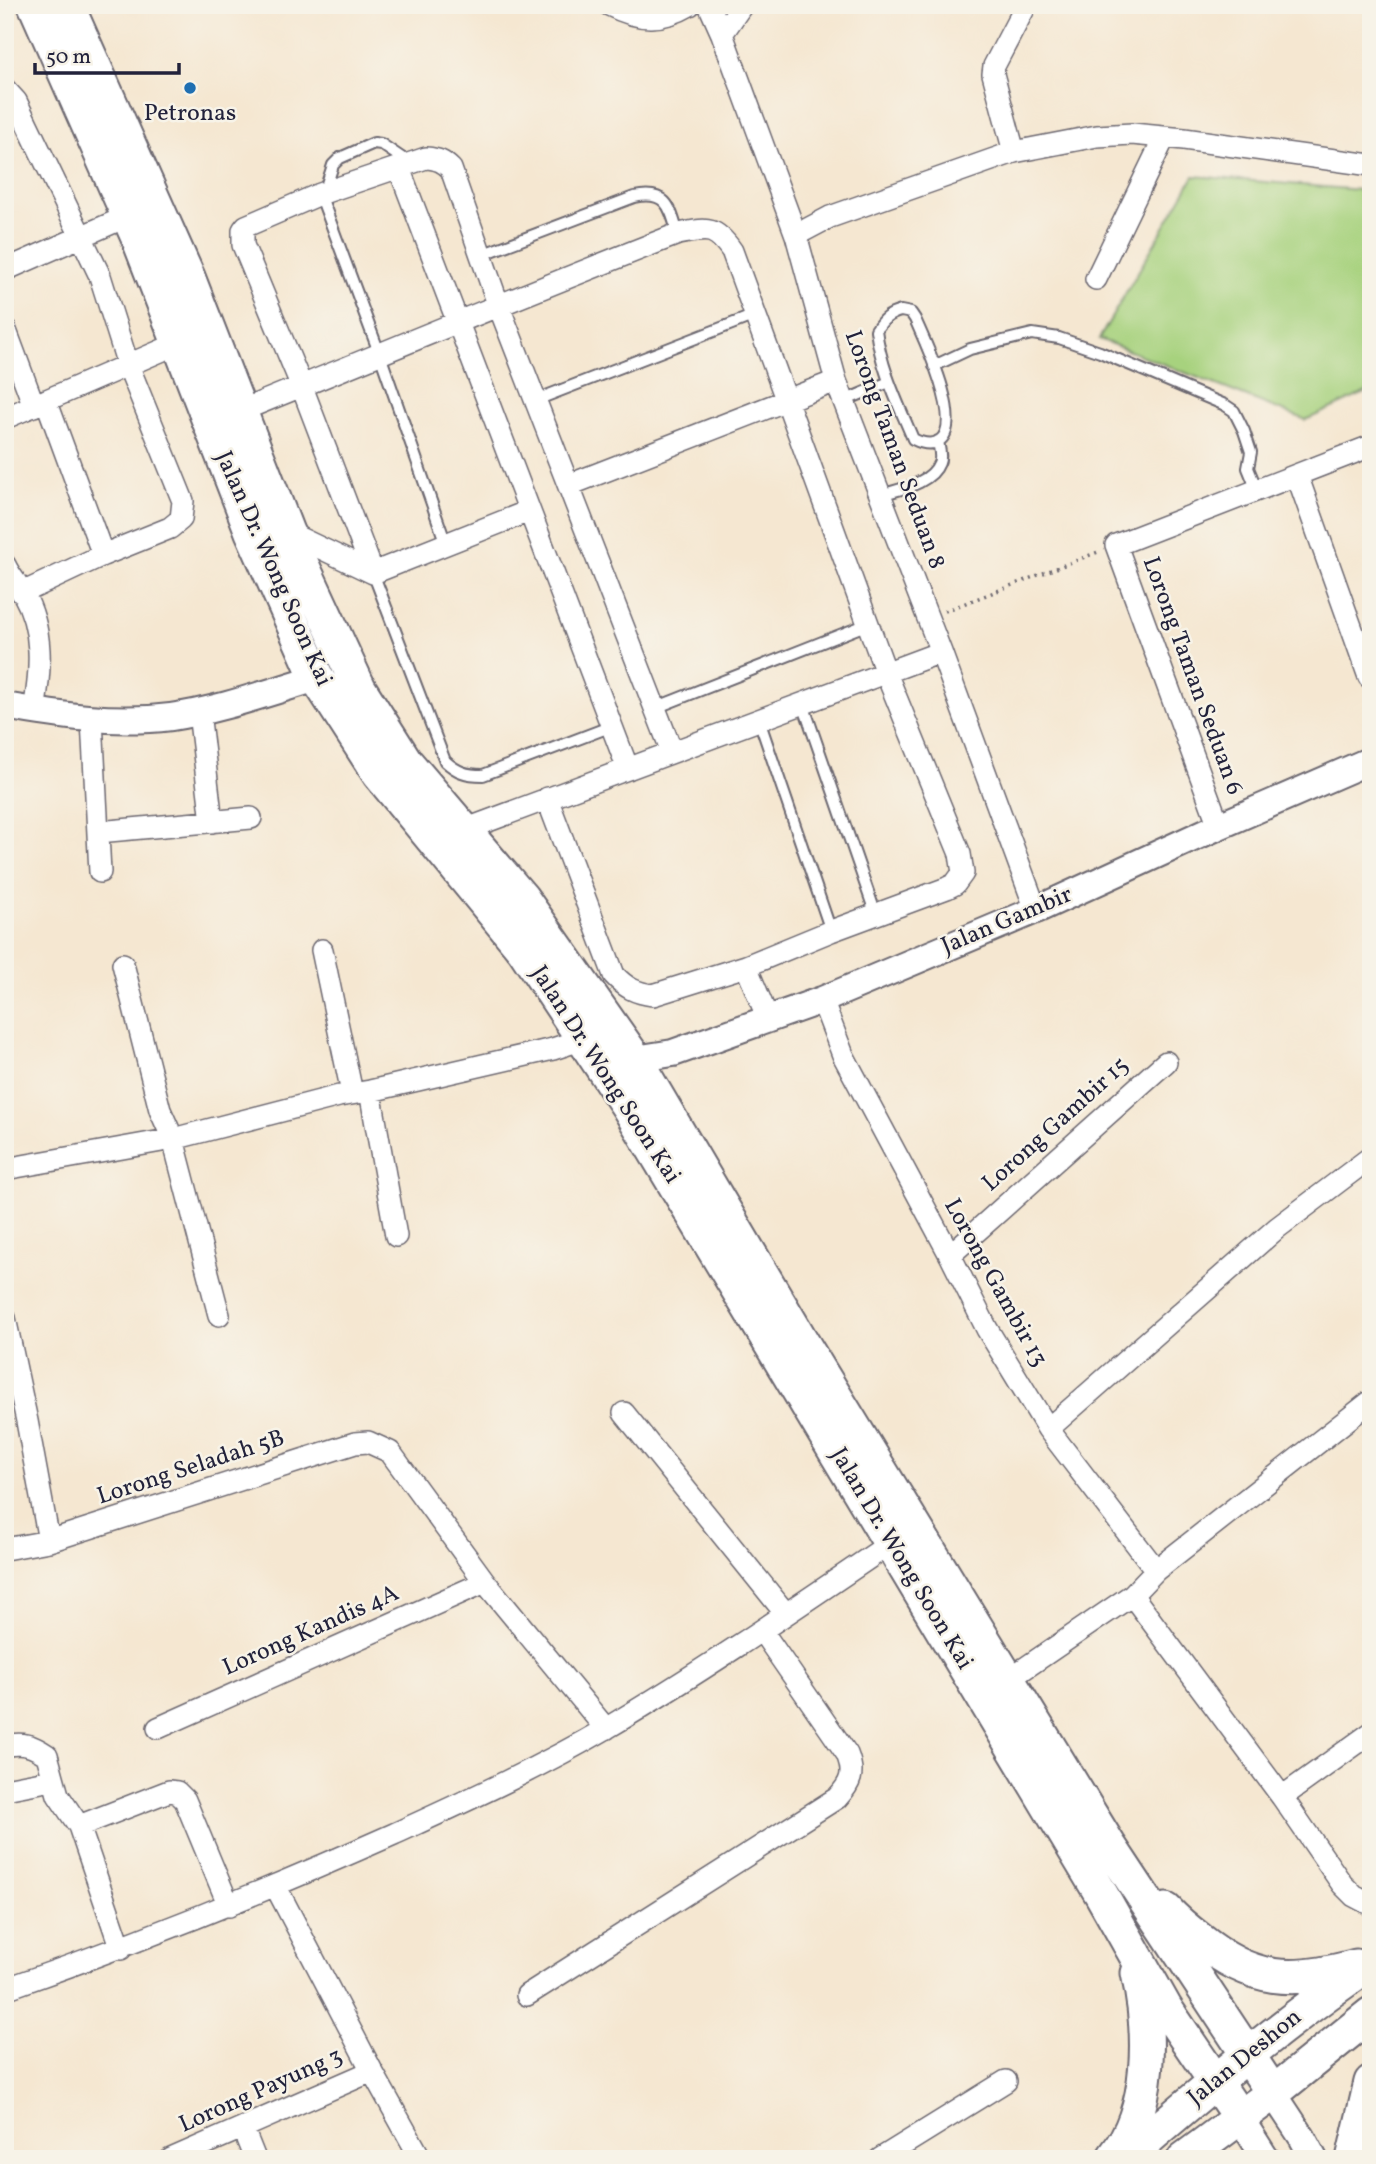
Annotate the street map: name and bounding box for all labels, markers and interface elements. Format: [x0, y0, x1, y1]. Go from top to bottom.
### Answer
scale bar [35, 32, 178, 76]
text: 50 m [46, 43, 91, 72]
marker: Petronas [182, 80, 198, 96]
place label: Petronas [144, 97, 236, 131]
street label: Lorong Taman Seduan 8 [835, 326, 953, 574]
street label: Jalan Dr. Wong Soon Kai [206, 446, 340, 692]
street label: Lorong Taman Seduan 6 [1133, 552, 1251, 800]
street label: Jalan Gambir [936, 878, 1078, 964]
street label: Jalan Dr. Wong Soon Kai [522, 959, 688, 1191]
street label: Lorong Gambir 15 [975, 1050, 1137, 1200]
street label: Lorong Gambir 13 [935, 1193, 1055, 1373]
street label: Lorong Seladah 5B [93, 1422, 289, 1514]
street label: Jalan Dr. Wong Soon Kai [821, 1441, 981, 1677]
street label: Lorong Kandis 4A [217, 1577, 405, 1685]
street label: Jalan Deshon [1180, 2001, 1310, 2115]
street label: Lorong Payung 3 [174, 2040, 348, 2142]

